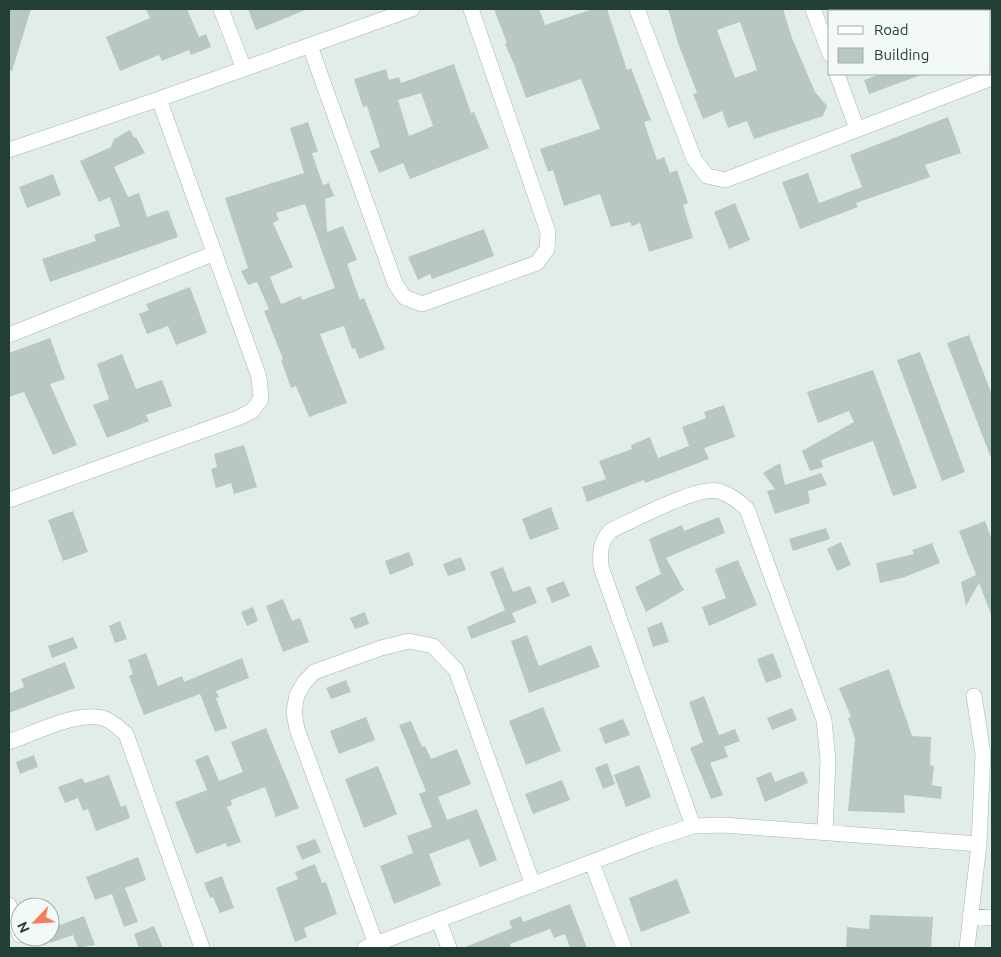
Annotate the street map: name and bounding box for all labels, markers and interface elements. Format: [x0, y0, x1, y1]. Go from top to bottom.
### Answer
legend [828, 10, 991, 75]
text: Road [874, 21, 909, 38]
text: Building [874, 46, 929, 63]
north arrow [10, 897, 60, 947]
text: N [14, 919, 33, 936]

